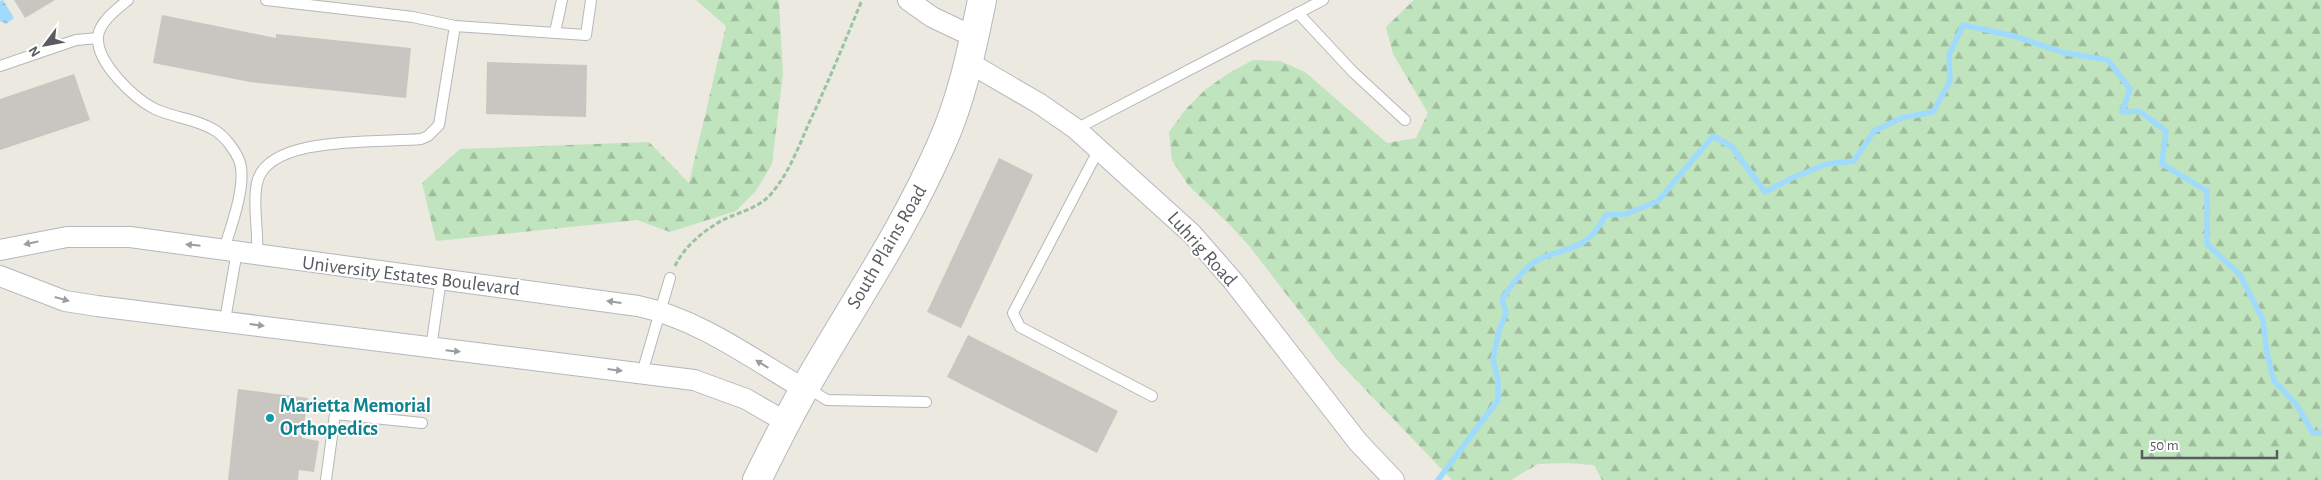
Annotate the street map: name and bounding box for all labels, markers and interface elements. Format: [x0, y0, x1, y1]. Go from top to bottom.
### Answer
north arrow [20, 20, 70, 70]
text: N [26, 44, 43, 59]
street label: South Plains Road [843, 182, 931, 312]
street label: Luhrig Road [1164, 208, 1240, 290]
one-way arrow [24, 239, 39, 247]
one-way arrow [185, 241, 201, 249]
street label: University Estates Boulevard [301, 253, 521, 299]
one-way arrow [54, 296, 69, 304]
one-way arrow [606, 298, 622, 306]
one-way arrow [250, 321, 266, 329]
one-way arrow [446, 347, 462, 355]
one-way arrow [756, 360, 769, 369]
one-way arrow [607, 366, 623, 374]
place label: Marietta Memorial Orthopedics [280, 396, 431, 439]
marker: Marietta Memorial Orthopedics [264, 412, 276, 424]
scale bar [2142, 428, 2277, 460]
text: 50 m [2150, 438, 2179, 453]

